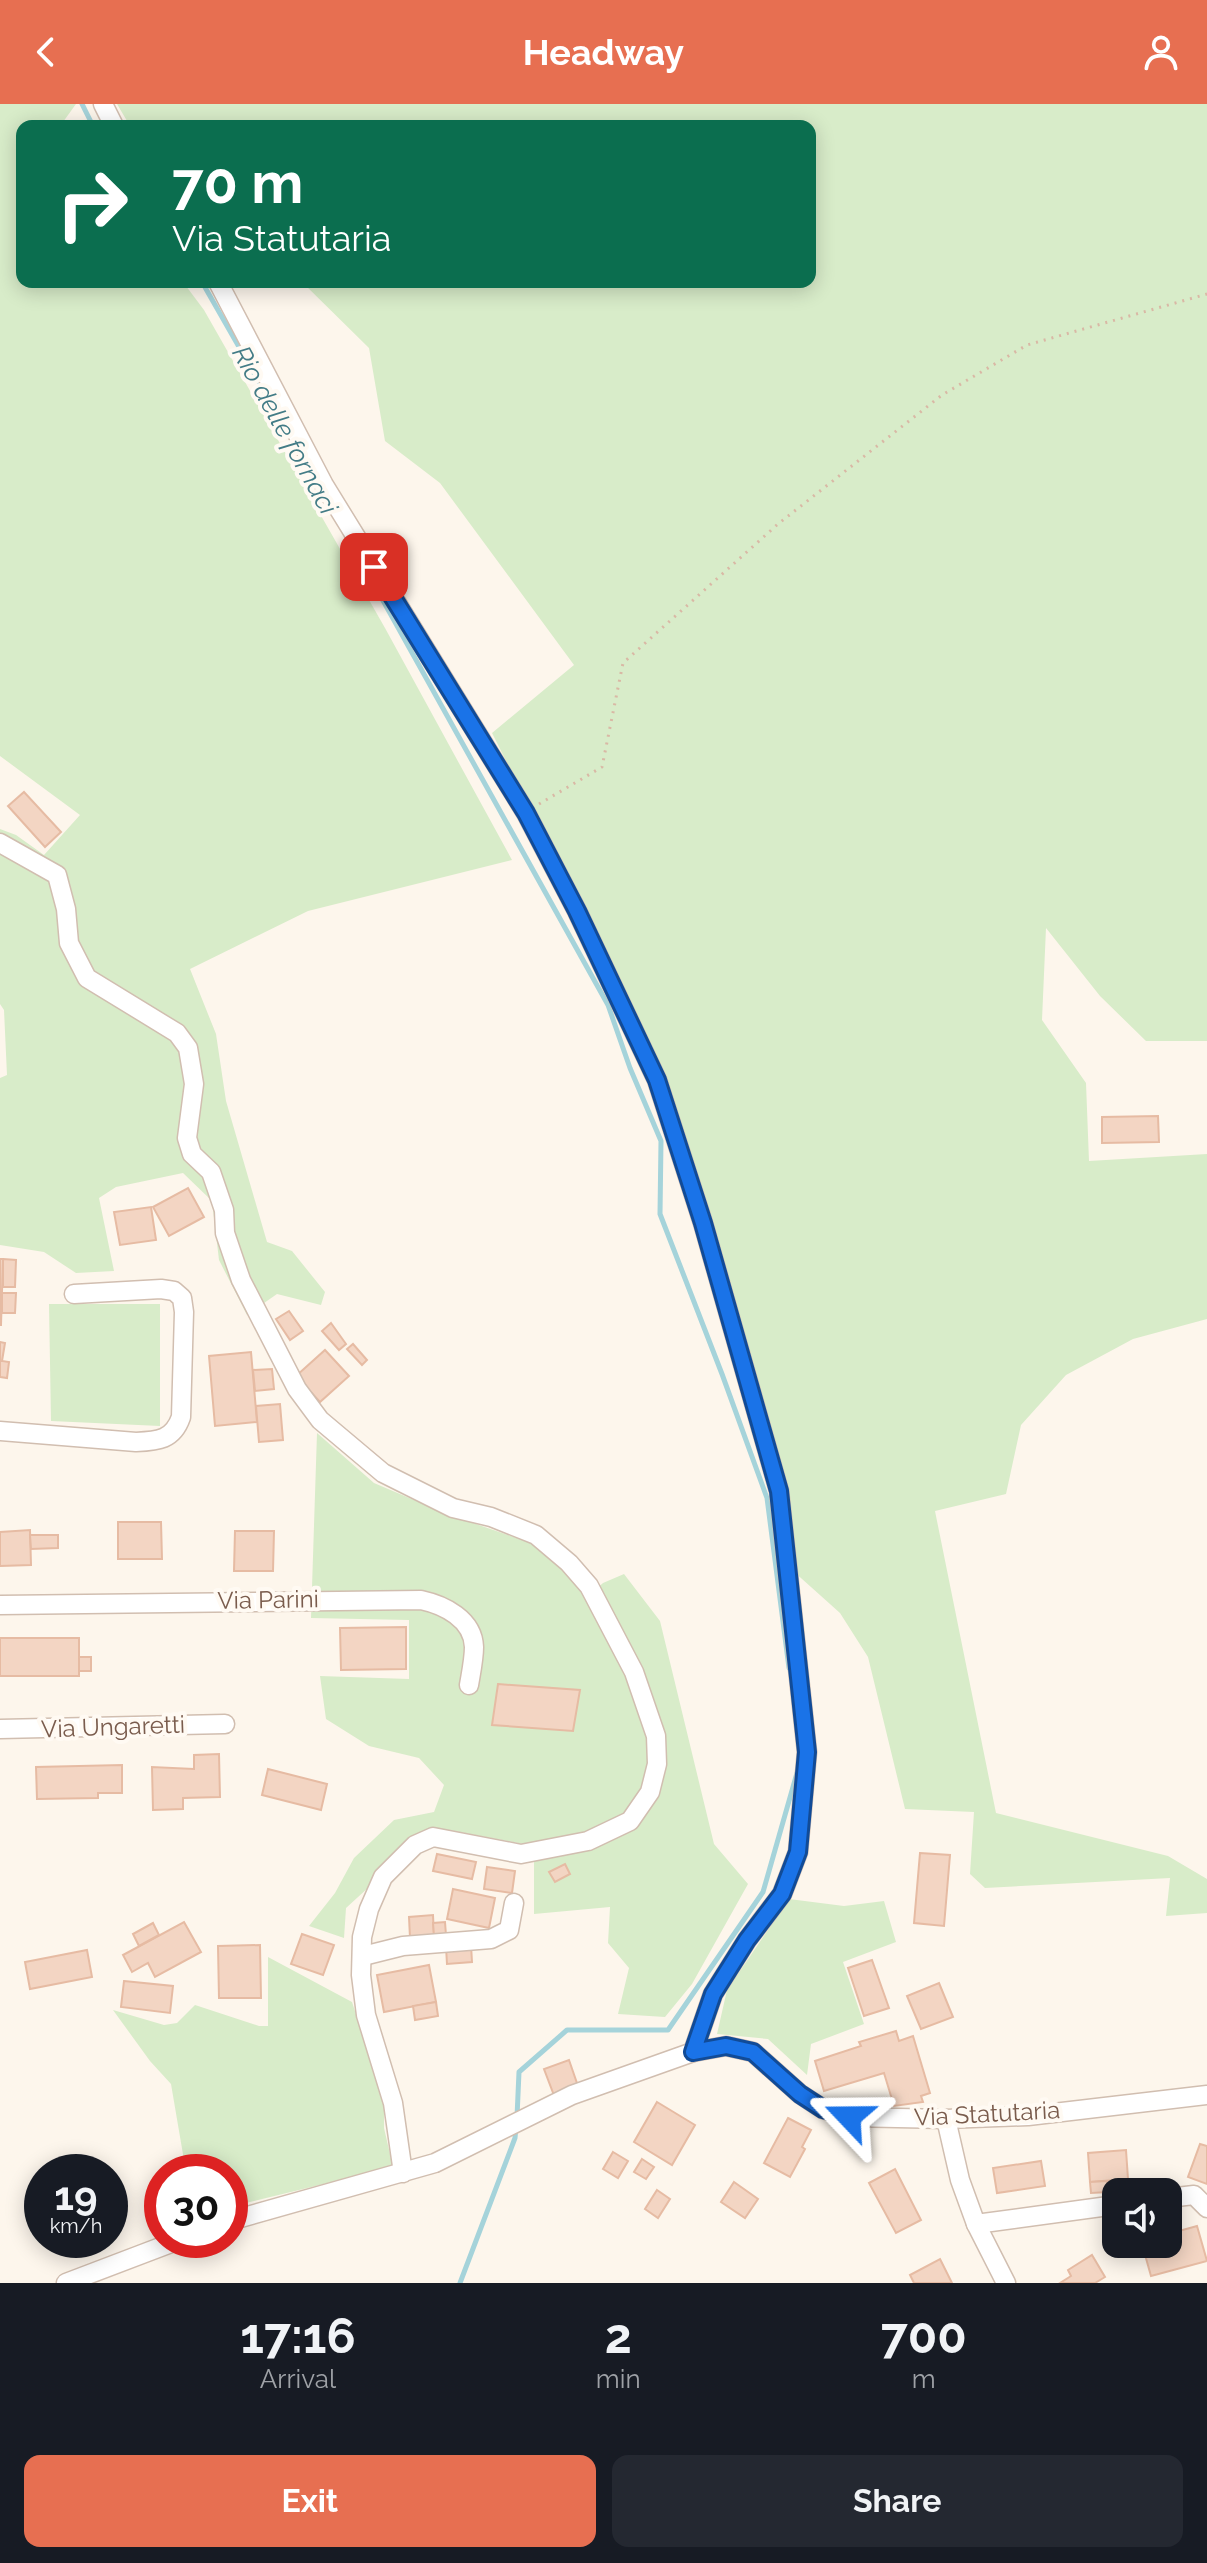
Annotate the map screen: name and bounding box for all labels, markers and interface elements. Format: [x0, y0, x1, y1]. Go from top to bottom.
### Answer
icon: back [24, 30, 68, 74]
icon: person [1139, 30, 1183, 74]
text: Headway [523, 31, 684, 73]
text: 70 m [172, 150, 303, 216]
icon: right [40, 152, 144, 256]
text: Via Statutaria [172, 217, 391, 259]
water label: Rio delle fornaci [226, 341, 344, 521]
pin [340, 533, 408, 601]
icon: arrive [352, 545, 396, 589]
street label: Via Parini [217, 1584, 319, 1615]
street label: Via Ungaretti [41, 1709, 185, 1744]
position arrow [807, 2075, 891, 2159]
street label: Via Statutaria [913, 2095, 1061, 2132]
speed limit sign: 30 [144, 2154, 248, 2258]
text: 19 [54, 2172, 98, 2219]
map controls [1102, 2178, 1182, 2258]
button: sound [1102, 2178, 1182, 2258]
text: km/h [50, 2214, 102, 2238]
text: 17:16 [240, 2308, 356, 2364]
text: 2 [605, 2308, 632, 2364]
text: 700 [881, 2308, 967, 2364]
text: Arrival [260, 2364, 336, 2394]
text: min [596, 2364, 641, 2394]
text: m [912, 2364, 936, 2394]
button: Exit [24, 2455, 596, 2547]
button: Share [612, 2455, 1183, 2547]

